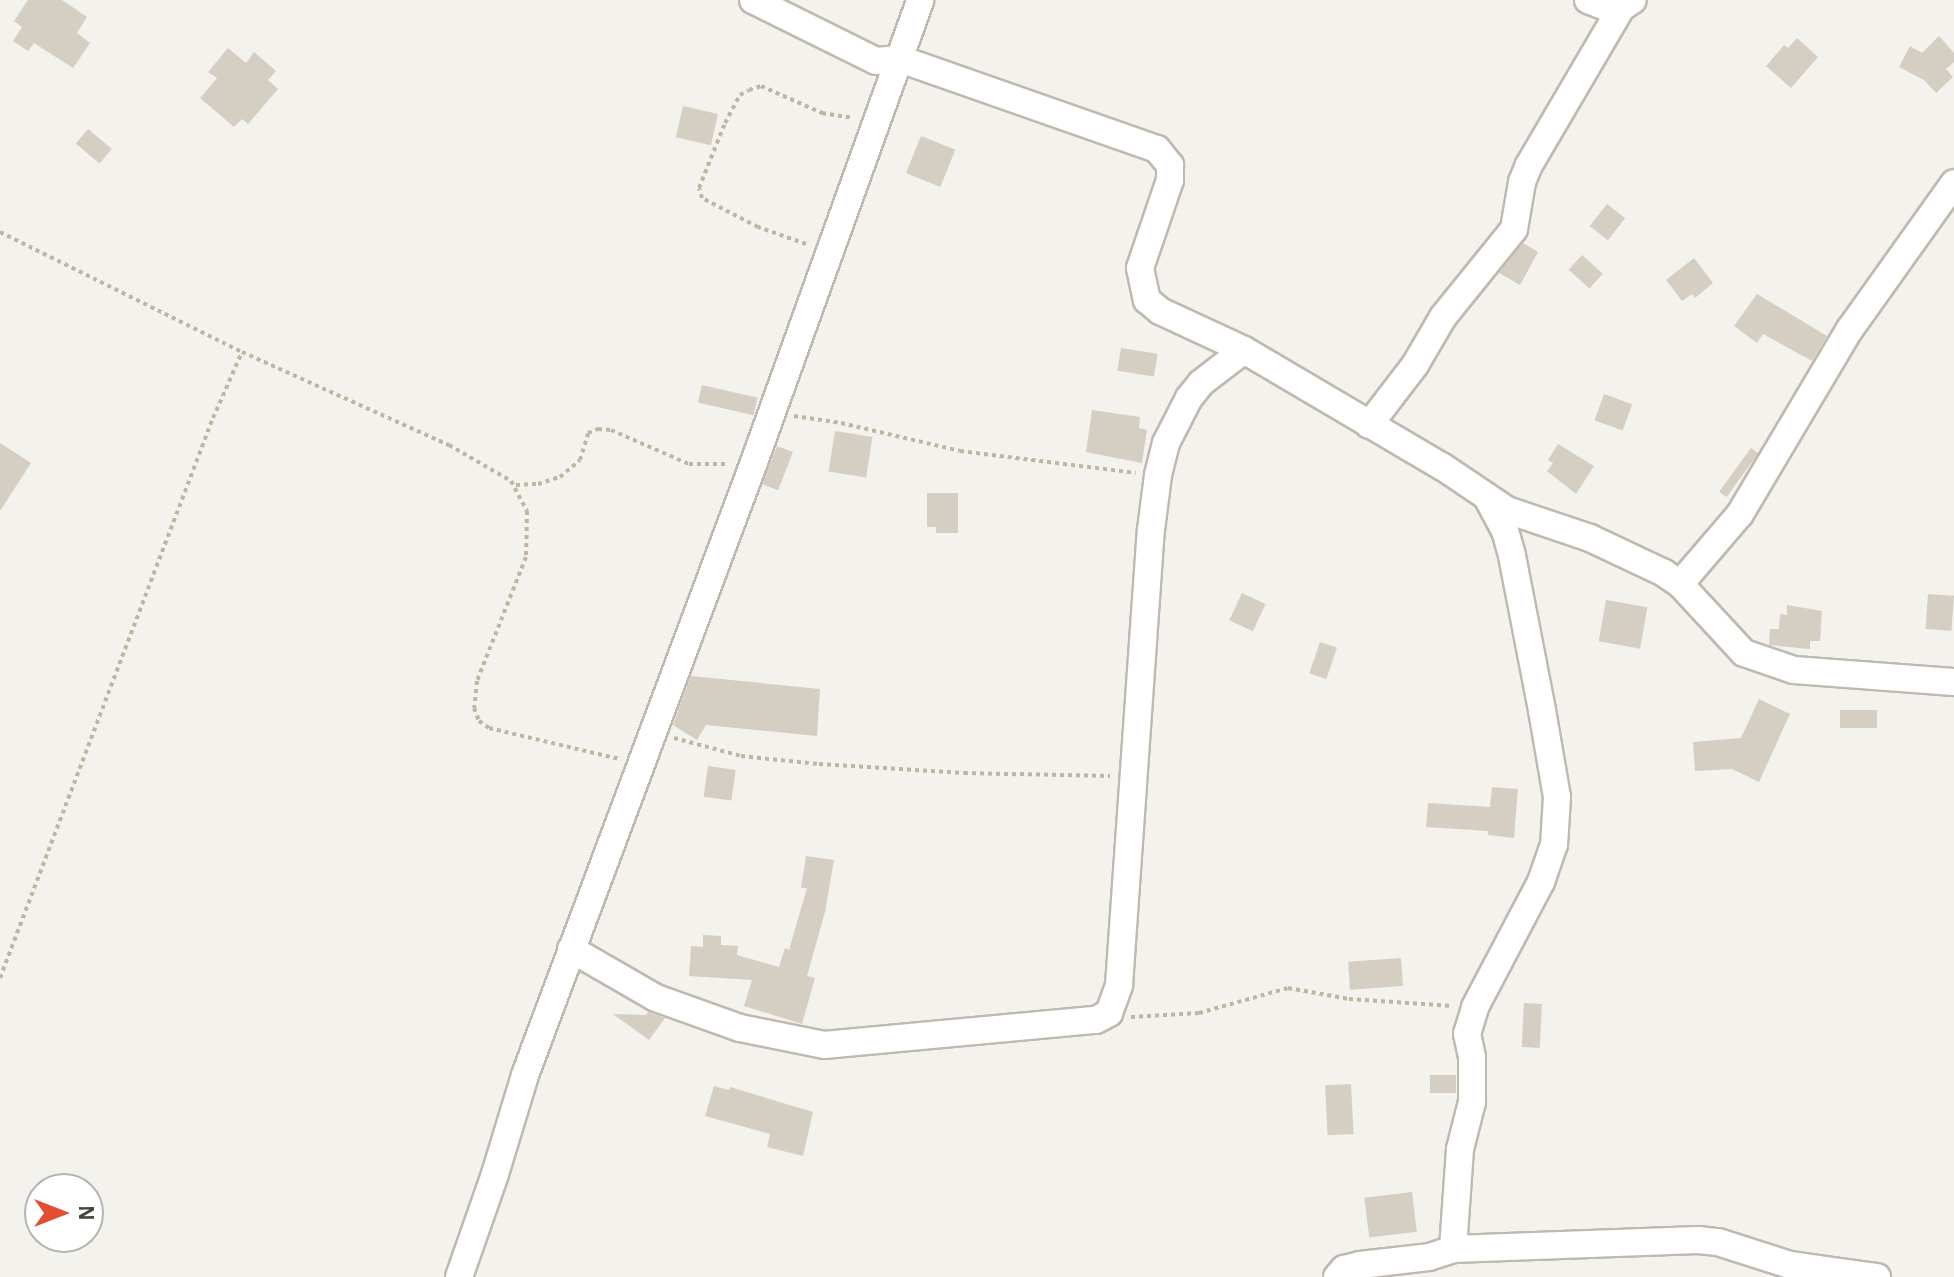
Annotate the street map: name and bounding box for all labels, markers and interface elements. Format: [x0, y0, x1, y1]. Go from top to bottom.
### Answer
north arrow [24, 1173, 104, 1253]
text: N [75, 1205, 97, 1221]

